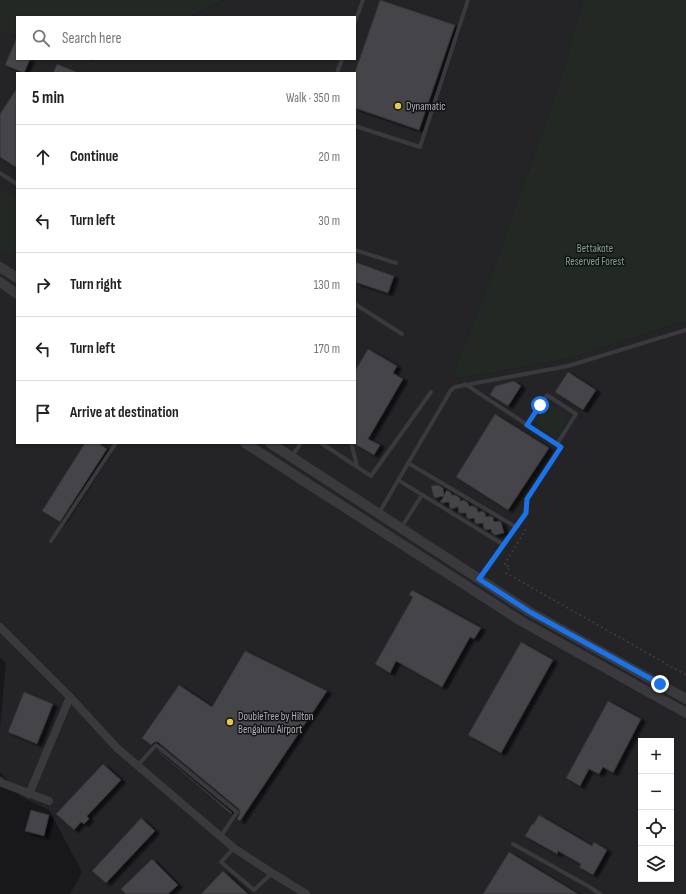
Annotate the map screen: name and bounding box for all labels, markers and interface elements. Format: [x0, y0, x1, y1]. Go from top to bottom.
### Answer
search box [16, 16, 356, 60]
icon: search [30, 27, 52, 49]
text: Search here [62, 29, 122, 48]
text: 5 min [32, 88, 64, 108]
text: Walk · 350 m [286, 90, 340, 106]
place label: Dynamatic [406, 100, 446, 113]
marker: Dynamatic [393, 101, 403, 111]
icon: ahead [32, 146, 54, 168]
text: Continue [70, 147, 119, 166]
text: 20 m [318, 149, 340, 165]
icon: left [32, 210, 54, 232]
text: Turn left [70, 211, 115, 230]
text: 30 m [318, 213, 340, 229]
park label: Bettakote Reserved Forest [565, 242, 625, 268]
icon: right [32, 274, 54, 296]
text: Turn right [70, 275, 122, 294]
text: 130 m [314, 277, 340, 293]
icon: left [32, 338, 54, 360]
text: Turn left [70, 339, 115, 358]
text: 170 m [314, 341, 340, 357]
route start [531, 396, 549, 414]
icon: arrive [32, 402, 54, 424]
text: Arrive at destination [70, 403, 179, 422]
route end [651, 675, 669, 693]
place label: DoubleTree by Hilton Bengaluru Airport [238, 710, 314, 736]
marker: DoubleTree by Hilton Bengaluru Airport [225, 717, 235, 727]
map controls [638, 738, 674, 882]
button: + [638, 738, 674, 774]
button: − [638, 774, 674, 810]
button: locate [638, 810, 674, 846]
button: layers [638, 846, 674, 882]

